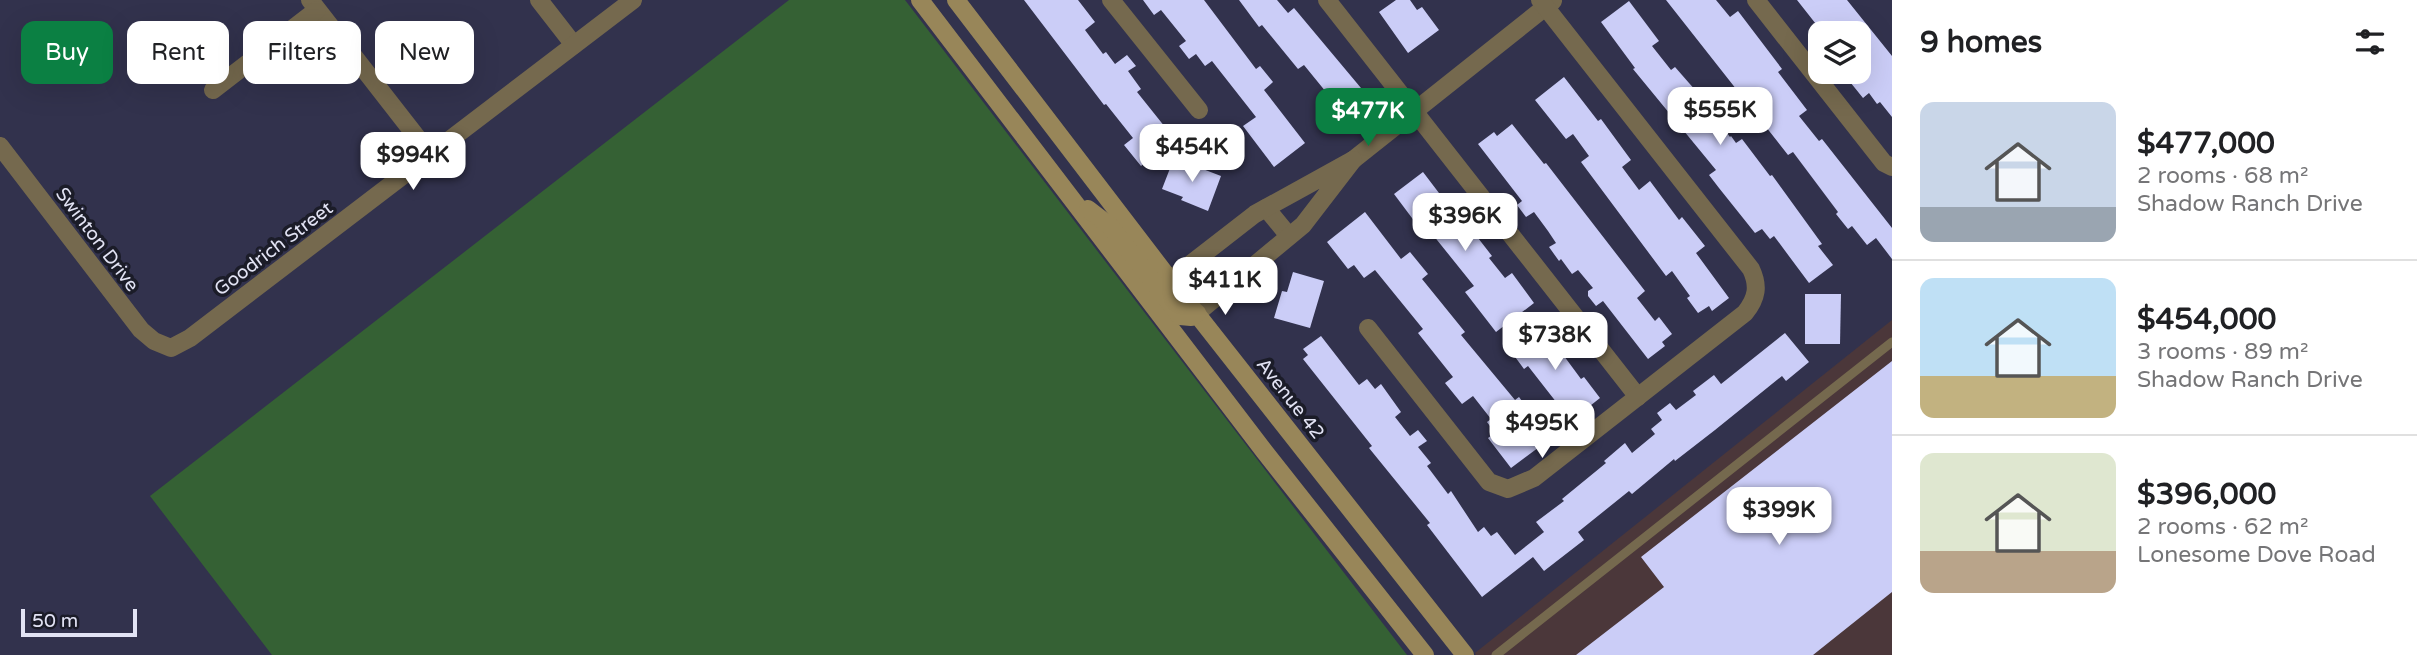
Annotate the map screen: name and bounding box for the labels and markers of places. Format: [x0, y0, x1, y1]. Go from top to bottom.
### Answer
pin: $477K [1319, 88, 1417, 148]
pin: $555K [1671, 88, 1769, 147]
pin: $454K [1143, 124, 1241, 184]
pin: $994K [364, 132, 462, 192]
pin: $396K [1416, 194, 1514, 253]
pin: $411K [1176, 258, 1274, 317]
pin: $738K [1506, 312, 1604, 372]
pin: $495K [1493, 400, 1591, 460]
pin: $399K [1730, 488, 1828, 547]

